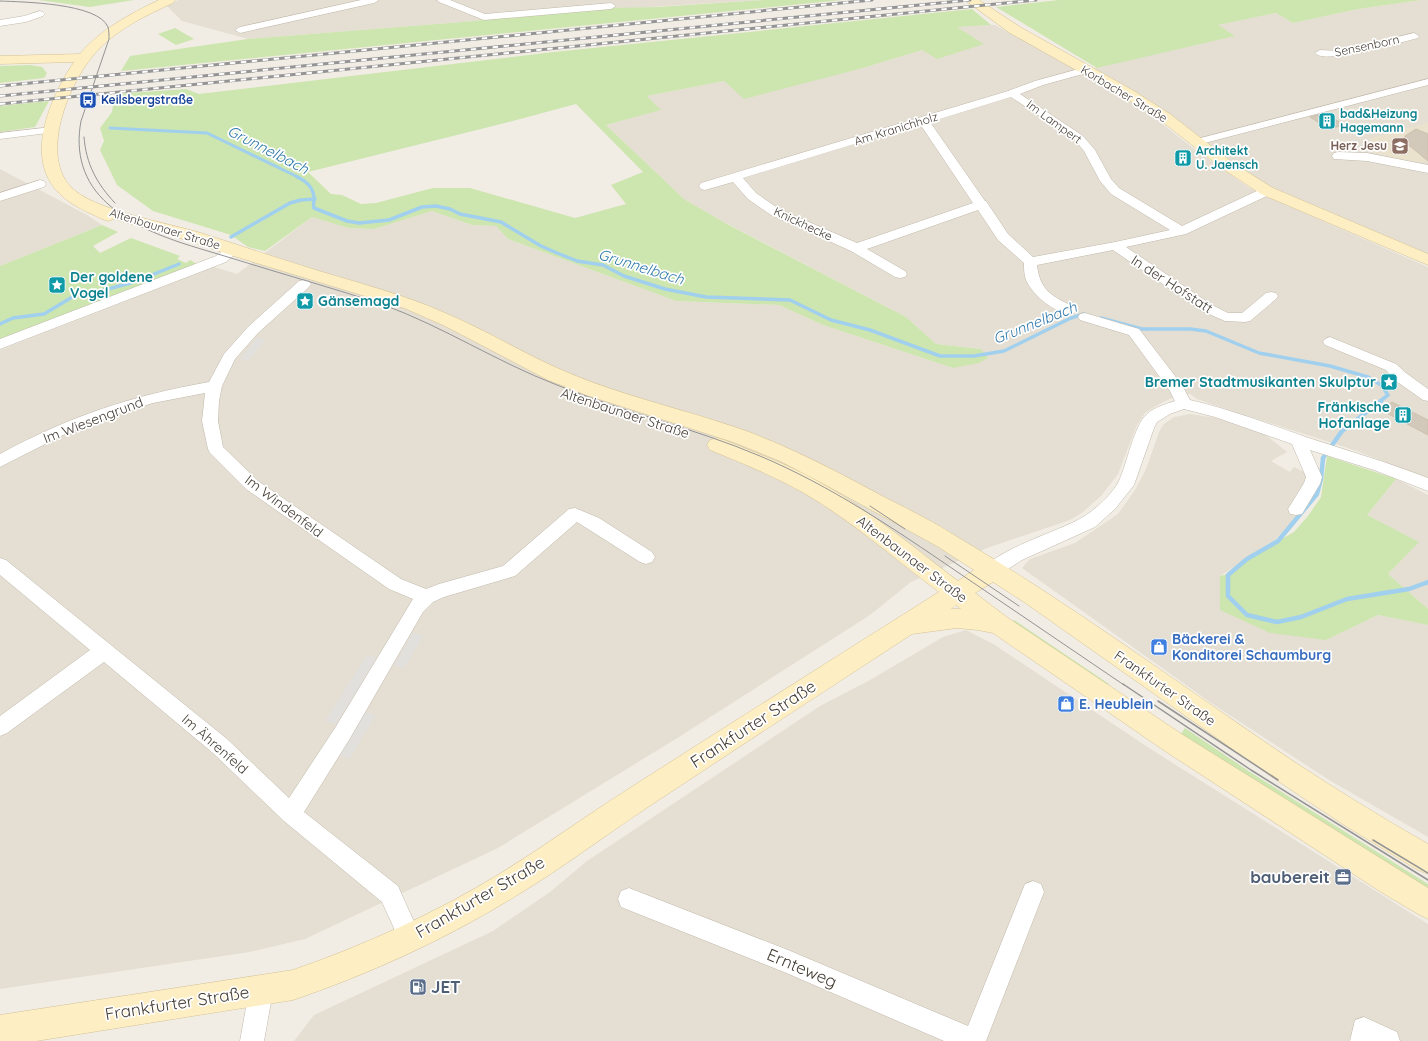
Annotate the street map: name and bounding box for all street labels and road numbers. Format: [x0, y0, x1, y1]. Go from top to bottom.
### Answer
street label: Sensenborn [1333, 31, 1401, 60]
street label: Korbacher Straße [1078, 62, 1171, 125]
street label: Im Lampert [1024, 97, 1085, 147]
street label: Am Kranichholz [852, 109, 940, 148]
street label: Knickhecke [772, 203, 835, 244]
street label: Altenbaunaer Straße [108, 205, 223, 253]
street label: In der Hofstatt [1128, 251, 1216, 317]
street label: Altenbaunaer Straße [558, 384, 692, 442]
street label: Im Wiesengrund [40, 393, 146, 447]
street label: Im Windenfeld [241, 471, 327, 541]
street label: Altenbaunaer Straße [853, 511, 971, 607]
street label: Frankfurter Straße [1111, 646, 1219, 730]
street label: Frankfurter Straße [686, 675, 820, 772]
street label: Im Ährenfeld [178, 710, 252, 778]
street label: Frankfurter Straße [411, 851, 548, 942]
street label: Ernteweg [764, 943, 840, 992]
street label: Frankfurter Straße [103, 981, 251, 1024]

